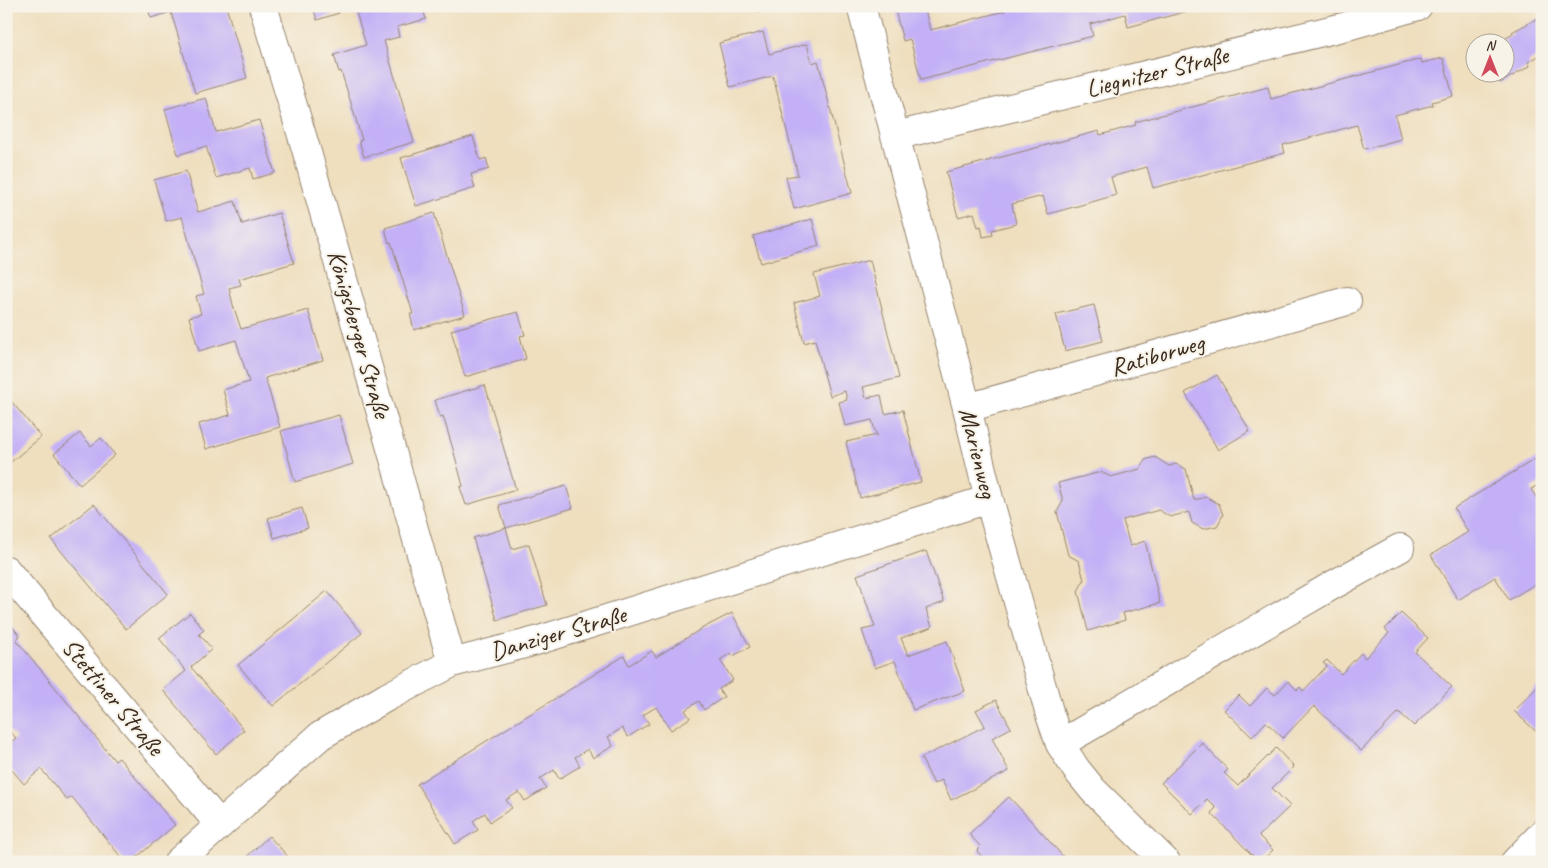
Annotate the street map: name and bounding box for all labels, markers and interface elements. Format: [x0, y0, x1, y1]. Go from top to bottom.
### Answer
north arrow [1466, 32, 1516, 82]
text: N [1486, 37, 1497, 54]
street label: Liegnitzer Straße [1083, 38, 1233, 105]
street label: Königsberger Straße [320, 246, 399, 423]
street label: Ratiborweg [1107, 326, 1209, 384]
street label: Marienweg [951, 405, 1005, 503]
street label: Danziger Straße [486, 598, 631, 668]
street label: Stettiner Straße [55, 632, 172, 763]

